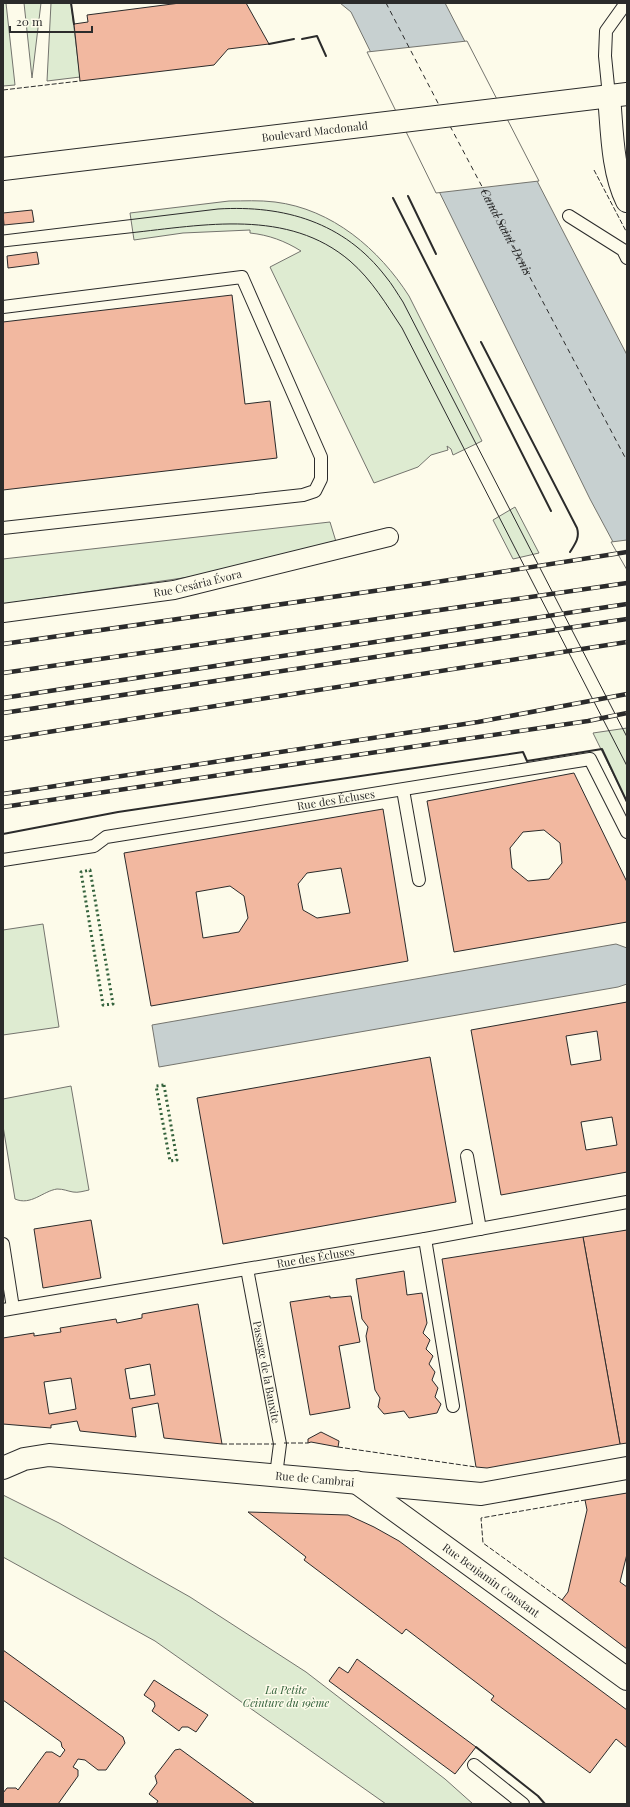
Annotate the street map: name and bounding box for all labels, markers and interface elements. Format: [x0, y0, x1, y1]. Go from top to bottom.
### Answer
scale bar [10, 8, 92, 34]
text: 20 m [16, 13, 43, 29]
street label: Boulevard Macdonald [261, 117, 369, 145]
water label: Canal Saint-Denis [477, 185, 537, 278]
street label: Rue Cesária Évora [153, 565, 244, 600]
street label: Rue des Écluses [296, 786, 376, 813]
street label: Rue des Écluses [276, 1243, 356, 1271]
street label: Passage de la Bauxite [250, 1320, 284, 1425]
street label: Rue de Cambrai [275, 1467, 355, 1490]
street label: Rue Benjamin Constant [440, 1539, 543, 1620]
park label: La Petite Ceinture du 19ème [243, 1682, 329, 1710]

